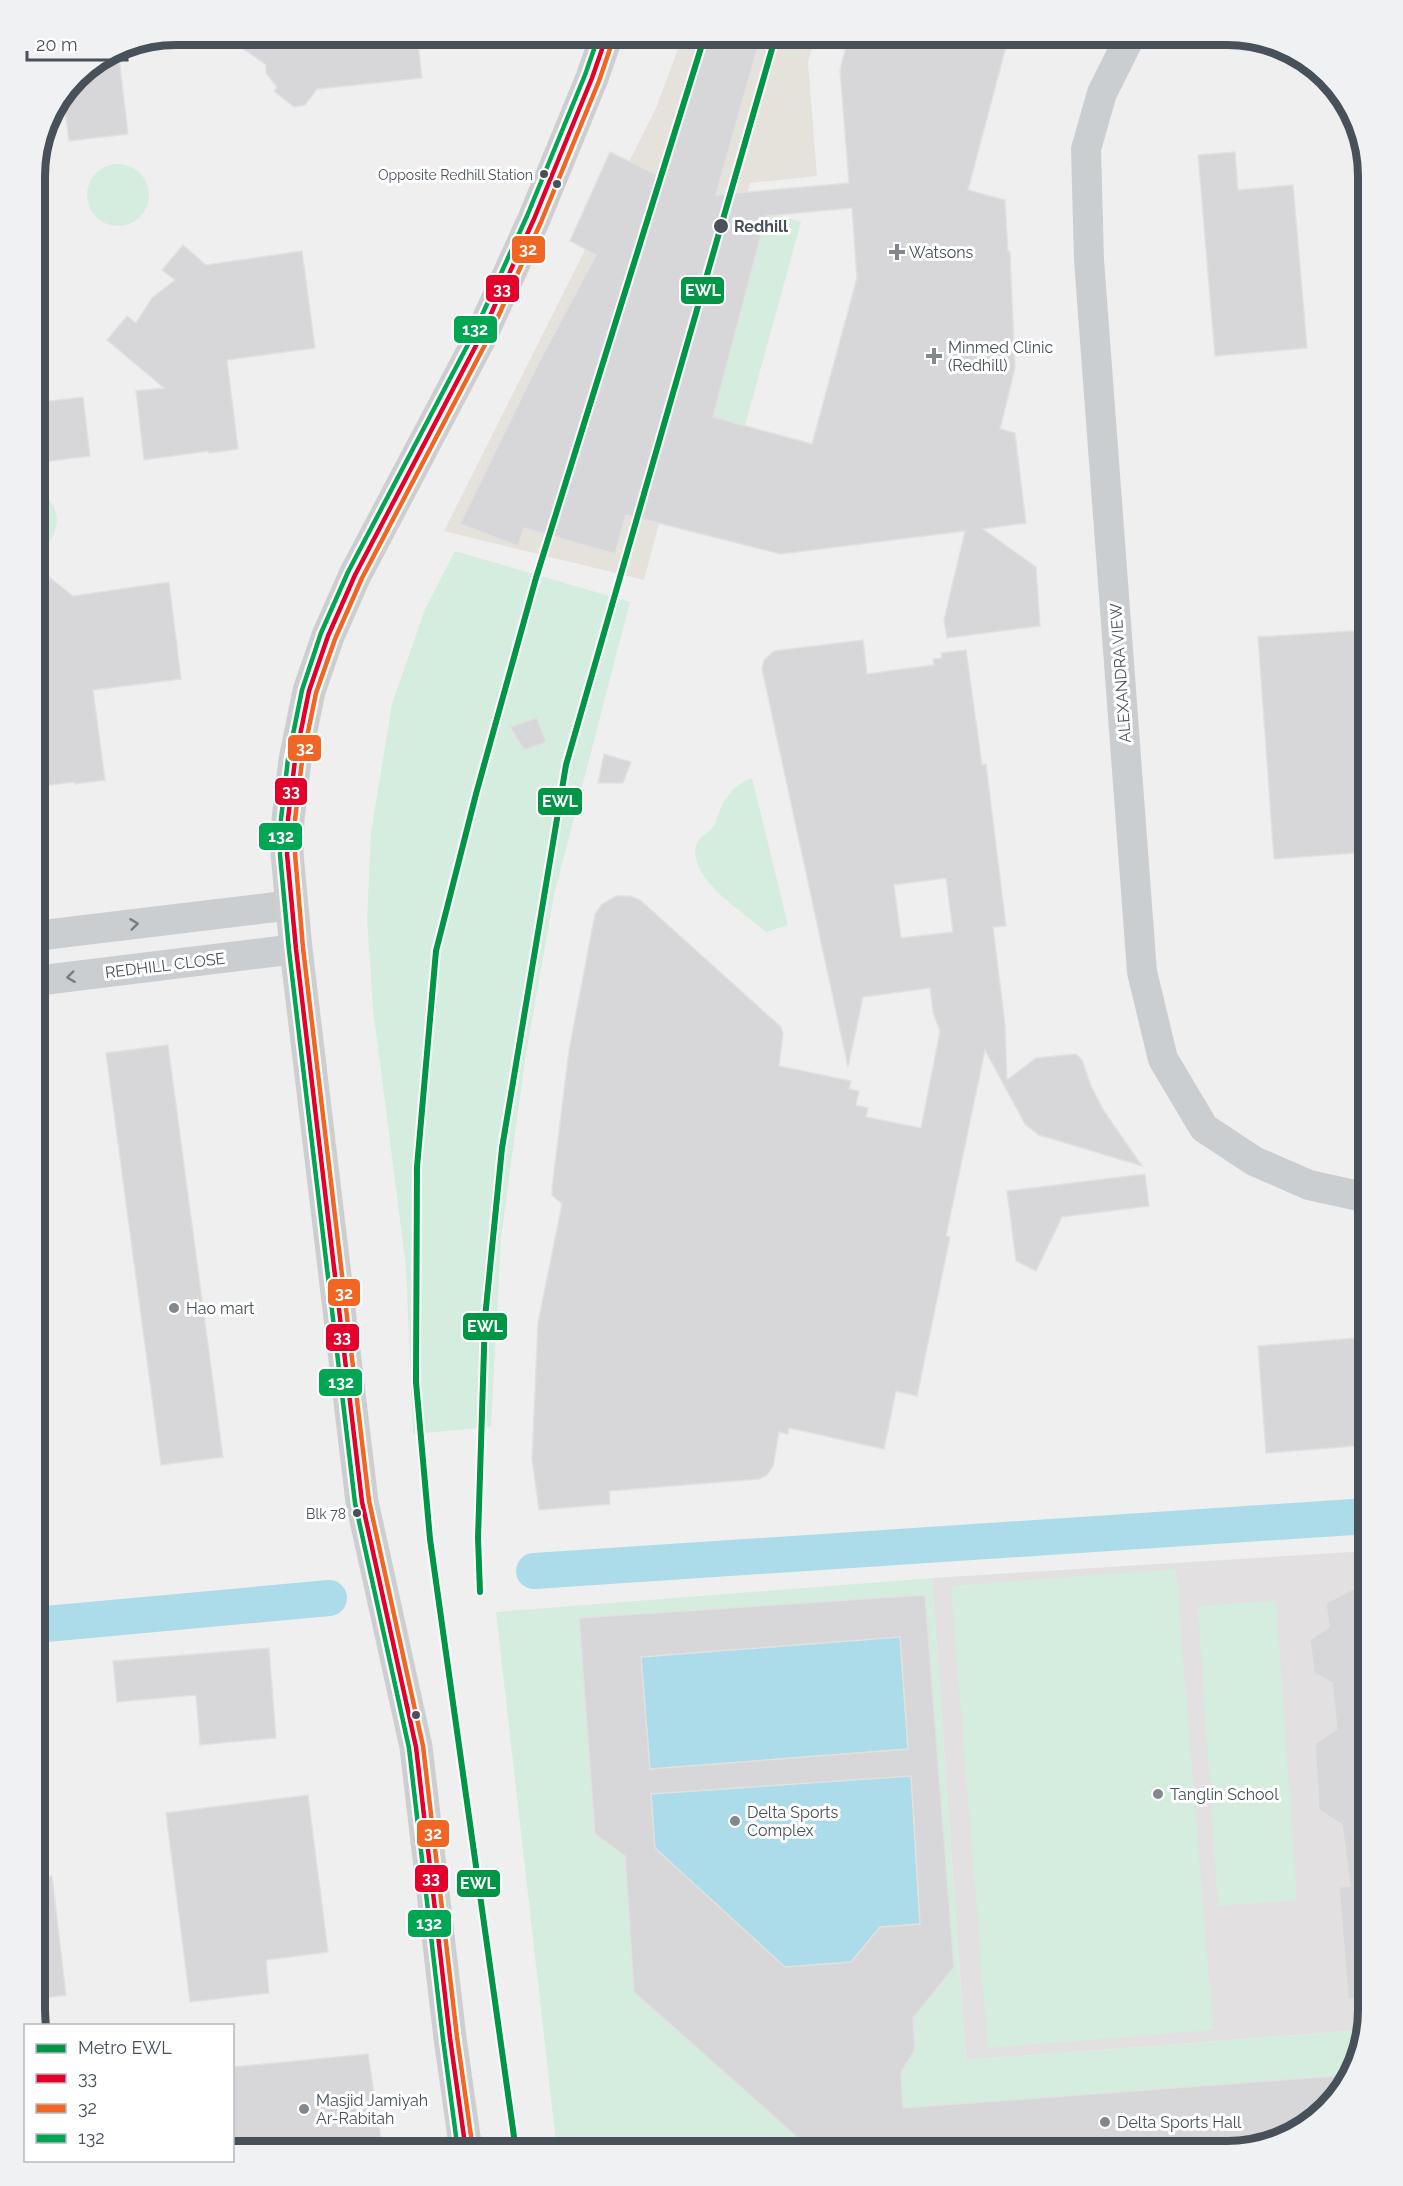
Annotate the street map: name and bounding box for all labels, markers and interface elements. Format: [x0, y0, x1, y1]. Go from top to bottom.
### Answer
scale bar [27, 24, 128, 62]
text: 20 m [36, 34, 78, 55]
place label: Opposite Redhill Station [378, 167, 533, 183]
marker: Opposite Redhill Station [538, 168, 550, 180]
unlabelled marker [551, 178, 563, 190]
marker: Redhill [712, 217, 730, 235]
place label: Redhill [734, 217, 789, 236]
line badge: 32 [511, 235, 546, 264]
text: 32 [519, 240, 537, 259]
place label: Watsons [909, 243, 973, 262]
marker: Watsons [890, 245, 904, 259]
line badge: 33 [485, 274, 520, 303]
line badge: EWL [680, 276, 725, 305]
text: 33 [493, 280, 511, 299]
text: EWL [685, 281, 722, 300]
line badge: 132 [453, 315, 498, 344]
text: 132 [462, 320, 488, 339]
place label: Minmed Clinic (Redhill) [948, 338, 1054, 375]
marker: Minmed Clinic (Redhill) [925, 347, 943, 365]
street label: ALEXANDRA VIEW [1106, 602, 1135, 744]
line badge: 32 [287, 734, 322, 762]
text: 32 [296, 739, 314, 758]
line badge: 33 [274, 777, 308, 806]
text: 33 [282, 782, 300, 801]
line badge: EWL [537, 787, 583, 816]
text: EWL [542, 792, 579, 811]
line badge: 132 [258, 822, 303, 851]
text: 132 [268, 827, 294, 846]
one-way arrow [130, 918, 139, 930]
street label: REDHILL CLOSE [104, 949, 227, 982]
one-way arrow [66, 970, 75, 982]
line badge: 32 [327, 1278, 361, 1307]
text: 32 [335, 1284, 353, 1303]
place label: Hao mart [186, 1299, 255, 1318]
marker: Hao mart [167, 1301, 181, 1315]
line badge: EWL [462, 1312, 508, 1341]
text: EWL [467, 1317, 504, 1336]
line badge: 33 [325, 1323, 360, 1352]
text: 33 [333, 1328, 351, 1347]
line badge: 132 [318, 1368, 363, 1397]
text: 132 [328, 1373, 354, 1392]
place label: Blk 78 [306, 1506, 346, 1522]
marker: Blk 78 [351, 1507, 363, 1519]
unlabelled marker [410, 1709, 422, 1721]
place label: Tanglin School [1170, 1785, 1279, 1804]
marker: Tanglin School [1151, 1787, 1165, 1801]
place label: Delta Sports Complex [747, 1803, 838, 1840]
marker: Delta Sports Complex [728, 1814, 742, 1828]
line badge: 32 [416, 1819, 450, 1848]
text: 32 [424, 1824, 442, 1843]
line badge: 33 [414, 1864, 449, 1893]
text: 33 [422, 1869, 440, 1888]
line badge: EWL [456, 1869, 501, 1898]
text: EWL [460, 1874, 497, 1893]
line badge: 132 [407, 1909, 452, 1938]
text: 132 [416, 1914, 442, 1933]
legend [24, 2024, 234, 2162]
text: Metro EWL [78, 2037, 172, 2058]
text: 33 [78, 2067, 97, 2088]
place label: Masjid Jamiyah Ar-Rabitah [316, 2091, 428, 2128]
text: 32 [78, 2097, 97, 2118]
marker: Masjid Jamiyah Ar-Rabitah [297, 2102, 311, 2116]
place label: Delta Sports Hall [1117, 2113, 1242, 2132]
marker: Delta Sports Hall [1098, 2115, 1112, 2129]
text: 132 [78, 2127, 105, 2148]

